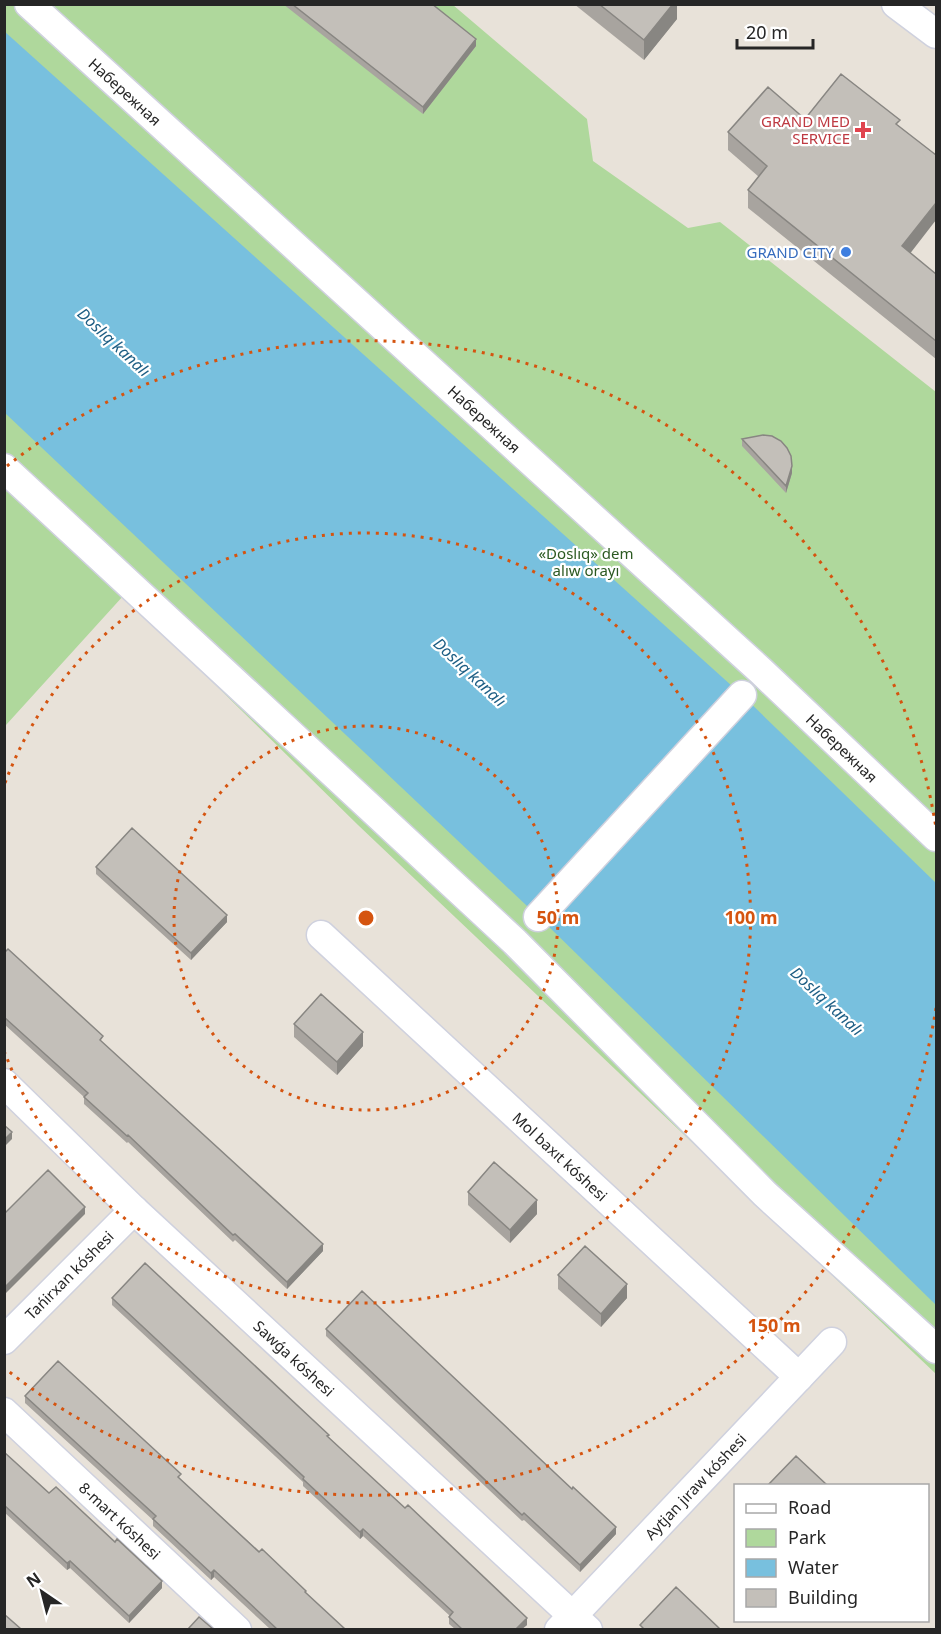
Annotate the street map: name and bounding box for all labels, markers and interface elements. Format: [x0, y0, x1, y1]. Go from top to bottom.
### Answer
scale bar [737, 12, 814, 50]
text: 20 m [746, 20, 788, 44]
street label: Набережная [85, 53, 166, 130]
place label: GRAND MED SERVICE [761, 111, 850, 148]
marker: GRAND MED SERVICE [854, 121, 872, 139]
place label: GRAND CITY [747, 242, 835, 262]
marker: GRAND CITY [839, 245, 853, 259]
water label: Doslıq kanalı [73, 303, 155, 381]
street label: Набережная [444, 381, 525, 457]
park label: «Doslıq» dem alıw orayı [538, 543, 634, 580]
water label: Doslıq kanalı [429, 633, 511, 711]
street label: Набережная [802, 709, 882, 787]
text: 50 m [537, 905, 579, 929]
text: 100 m [724, 905, 778, 929]
centre of rings [356, 908, 376, 928]
water label: Doslıq kanalı [786, 962, 868, 1040]
street label: Mol baxıt kóshesi [509, 1107, 612, 1205]
street label: Tańirxan kóshesi [20, 1226, 118, 1324]
text: 150 m [747, 1313, 801, 1337]
street label: Sawǵa kóshesi [250, 1316, 339, 1401]
street label: Aytjan jıraw kóshesi [640, 1429, 750, 1544]
street label: 8-mart kóshesi [75, 1478, 165, 1564]
legend [734, 1484, 929, 1622]
text: Road [788, 1495, 831, 1519]
text: Park [788, 1525, 826, 1549]
text: Water [788, 1555, 839, 1579]
north arrow [12, 1562, 72, 1622]
text: N [22, 1567, 45, 1592]
text: Building [788, 1585, 858, 1609]

